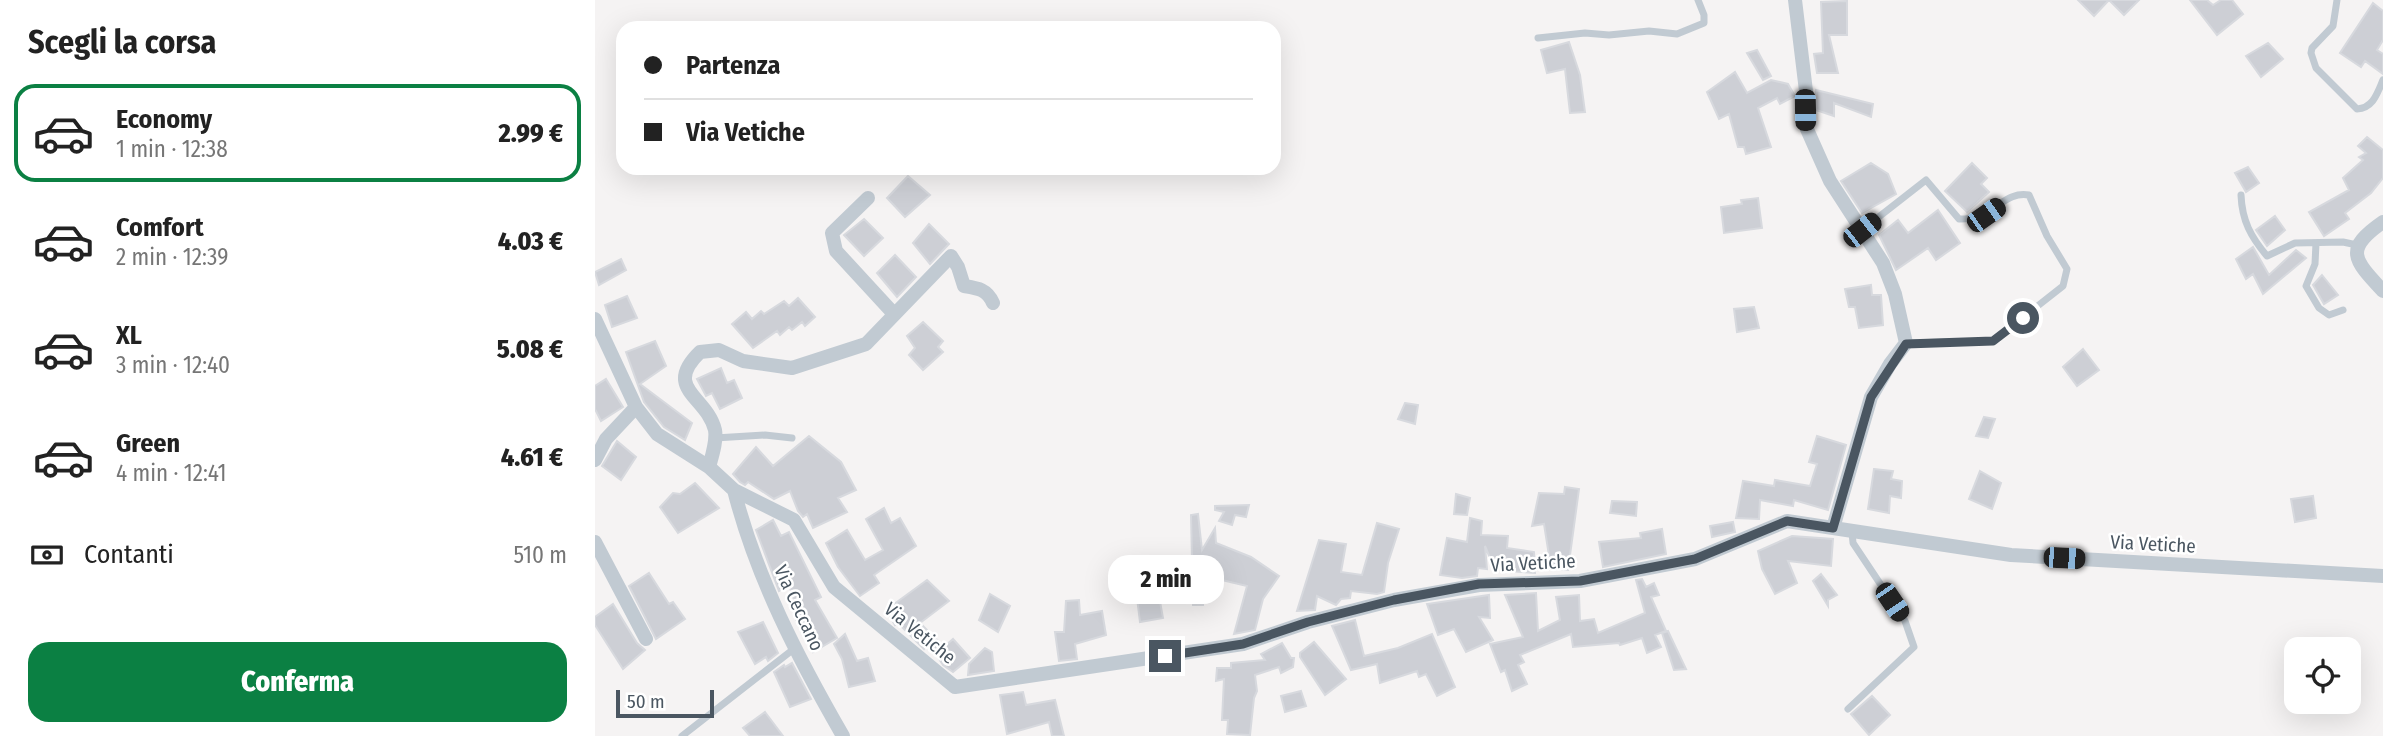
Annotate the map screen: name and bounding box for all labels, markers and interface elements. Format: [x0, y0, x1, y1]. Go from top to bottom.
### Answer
text: Scegli la corsa [28, 23, 216, 61]
text: Partenza [686, 50, 780, 81]
car [1795, 89, 1816, 131]
icon: car [32, 102, 95, 165]
text: Economy [116, 104, 212, 135]
text: Via Vetiche [686, 117, 805, 148]
text: 2.99 € [499, 118, 563, 149]
text: 1 min · 12:38 [116, 135, 228, 163]
car [1963, 194, 2010, 236]
car [1839, 209, 1886, 251]
icon: car [32, 210, 95, 273]
text: Comfort [116, 212, 204, 243]
text: 4.03 € [498, 226, 563, 257]
text: 2 min · 12:39 [116, 243, 228, 271]
route start [2007, 302, 2039, 334]
icon: car [32, 318, 95, 381]
text: XL [116, 320, 142, 351]
text: 5.08 € [497, 334, 563, 365]
text: 3 min · 12:40 [116, 351, 230, 379]
icon: car [32, 426, 95, 489]
text: Green [116, 428, 180, 459]
text: 4.61 € [501, 442, 563, 473]
text: 4 min · 12:41 [116, 459, 227, 487]
street label: Via Vetiche [2110, 530, 2196, 558]
icon: cash [28, 536, 66, 574]
text: Contanti [84, 539, 174, 570]
text: 510 m [514, 541, 567, 569]
car [2043, 546, 2086, 570]
street label: Via Vetiche [1490, 549, 1576, 577]
callout: 2 min [1107, 554, 1223, 604]
street label: Via Ceccano [769, 561, 829, 655]
text: 2 min [1141, 565, 1191, 593]
car [1872, 579, 1913, 625]
street label: Via Vetiche [880, 597, 960, 669]
map controls [2284, 637, 2361, 714]
button: locate [2284, 637, 2361, 714]
route end [1149, 640, 1181, 672]
button: Conferma [28, 642, 567, 722]
scale bar [616, 687, 714, 719]
text: 50 m [627, 690, 665, 713]

